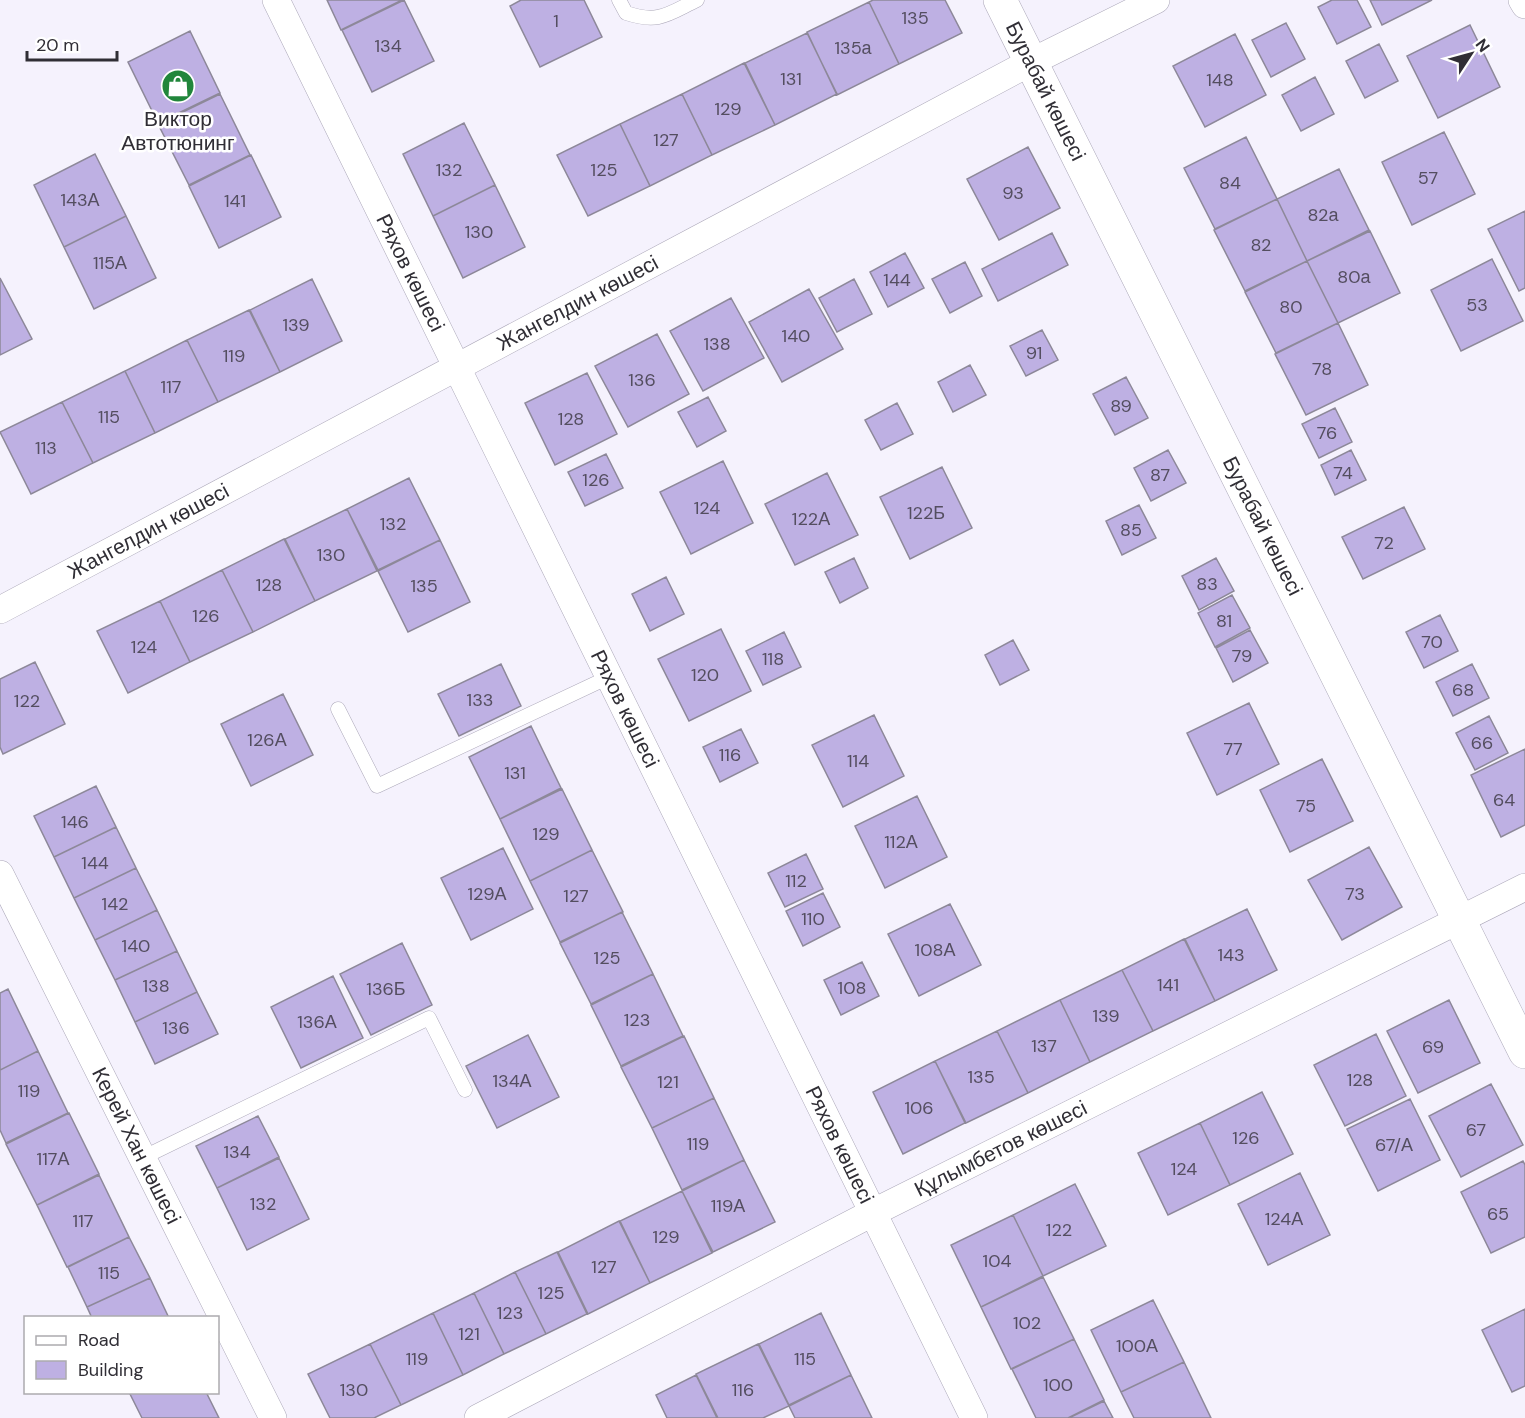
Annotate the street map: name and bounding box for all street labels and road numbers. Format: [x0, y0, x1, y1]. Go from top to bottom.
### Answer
street label: Бурабай көшесі [999, 17, 1092, 166]
street label: Ряхов көшесі [369, 209, 451, 336]
street label: Жангелдин көшесі [492, 249, 663, 357]
street label: Бурабай көшесі [1216, 452, 1309, 600]
street label: Жангелдин көшесі [63, 477, 234, 586]
street label: Ряхов көшесі [584, 645, 666, 772]
street label: Керей Хан көшесі [85, 1063, 187, 1229]
street label: Ряхов көшесі [799, 1081, 880, 1208]
street label: Құлымбетов көшесі [910, 1094, 1092, 1204]

